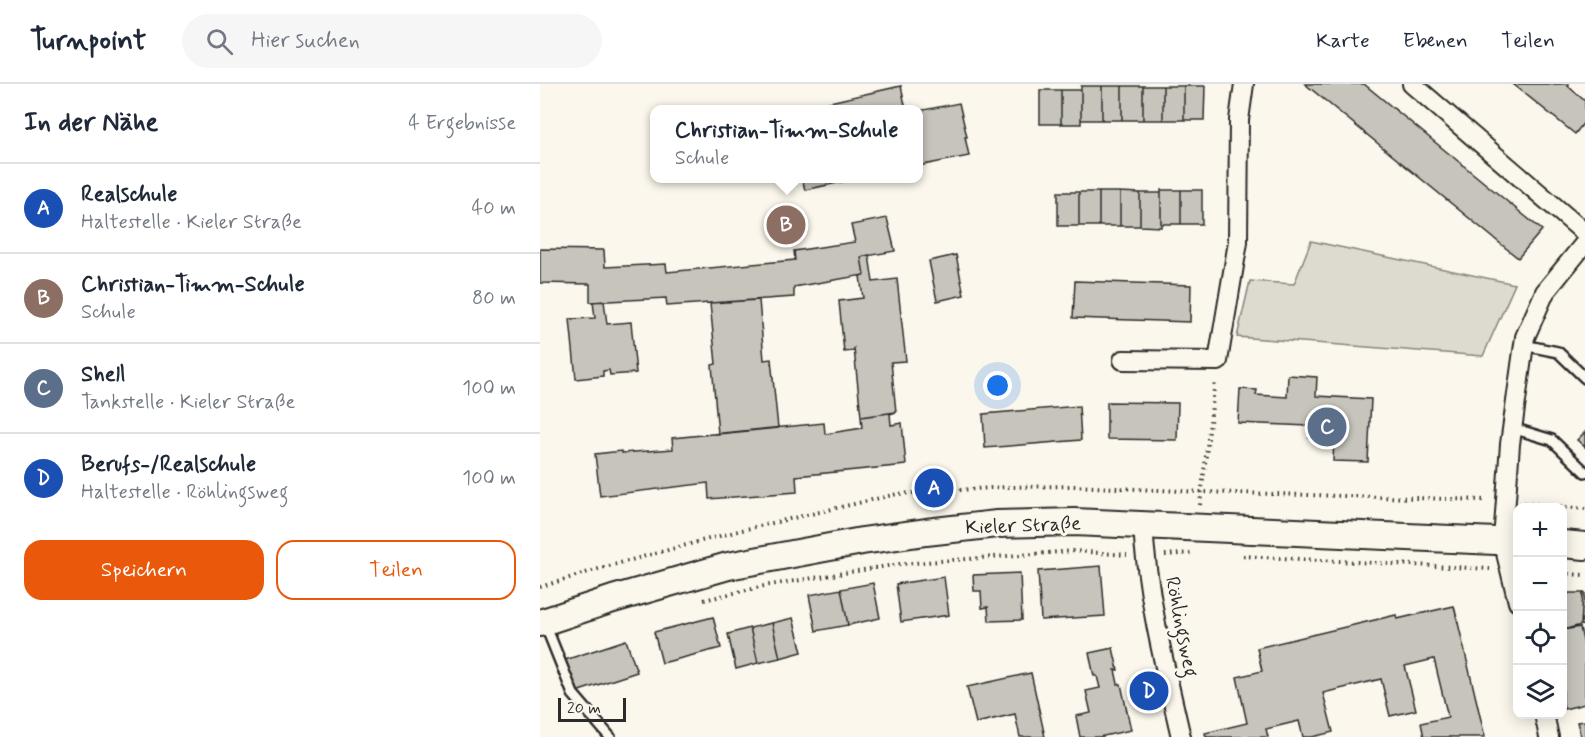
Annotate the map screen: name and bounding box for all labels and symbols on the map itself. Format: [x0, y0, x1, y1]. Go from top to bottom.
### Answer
pin: B [766, 202, 806, 248]
your location [983, 371, 1012, 400]
pin: C [1308, 404, 1346, 450]
pin: A [914, 466, 954, 510]
street label: Kieler Straße [965, 510, 1081, 542]
street label: Röhlingsweg [1156, 574, 1204, 680]
pin: D [1130, 668, 1168, 714]
scale bar [558, 695, 626, 722]

